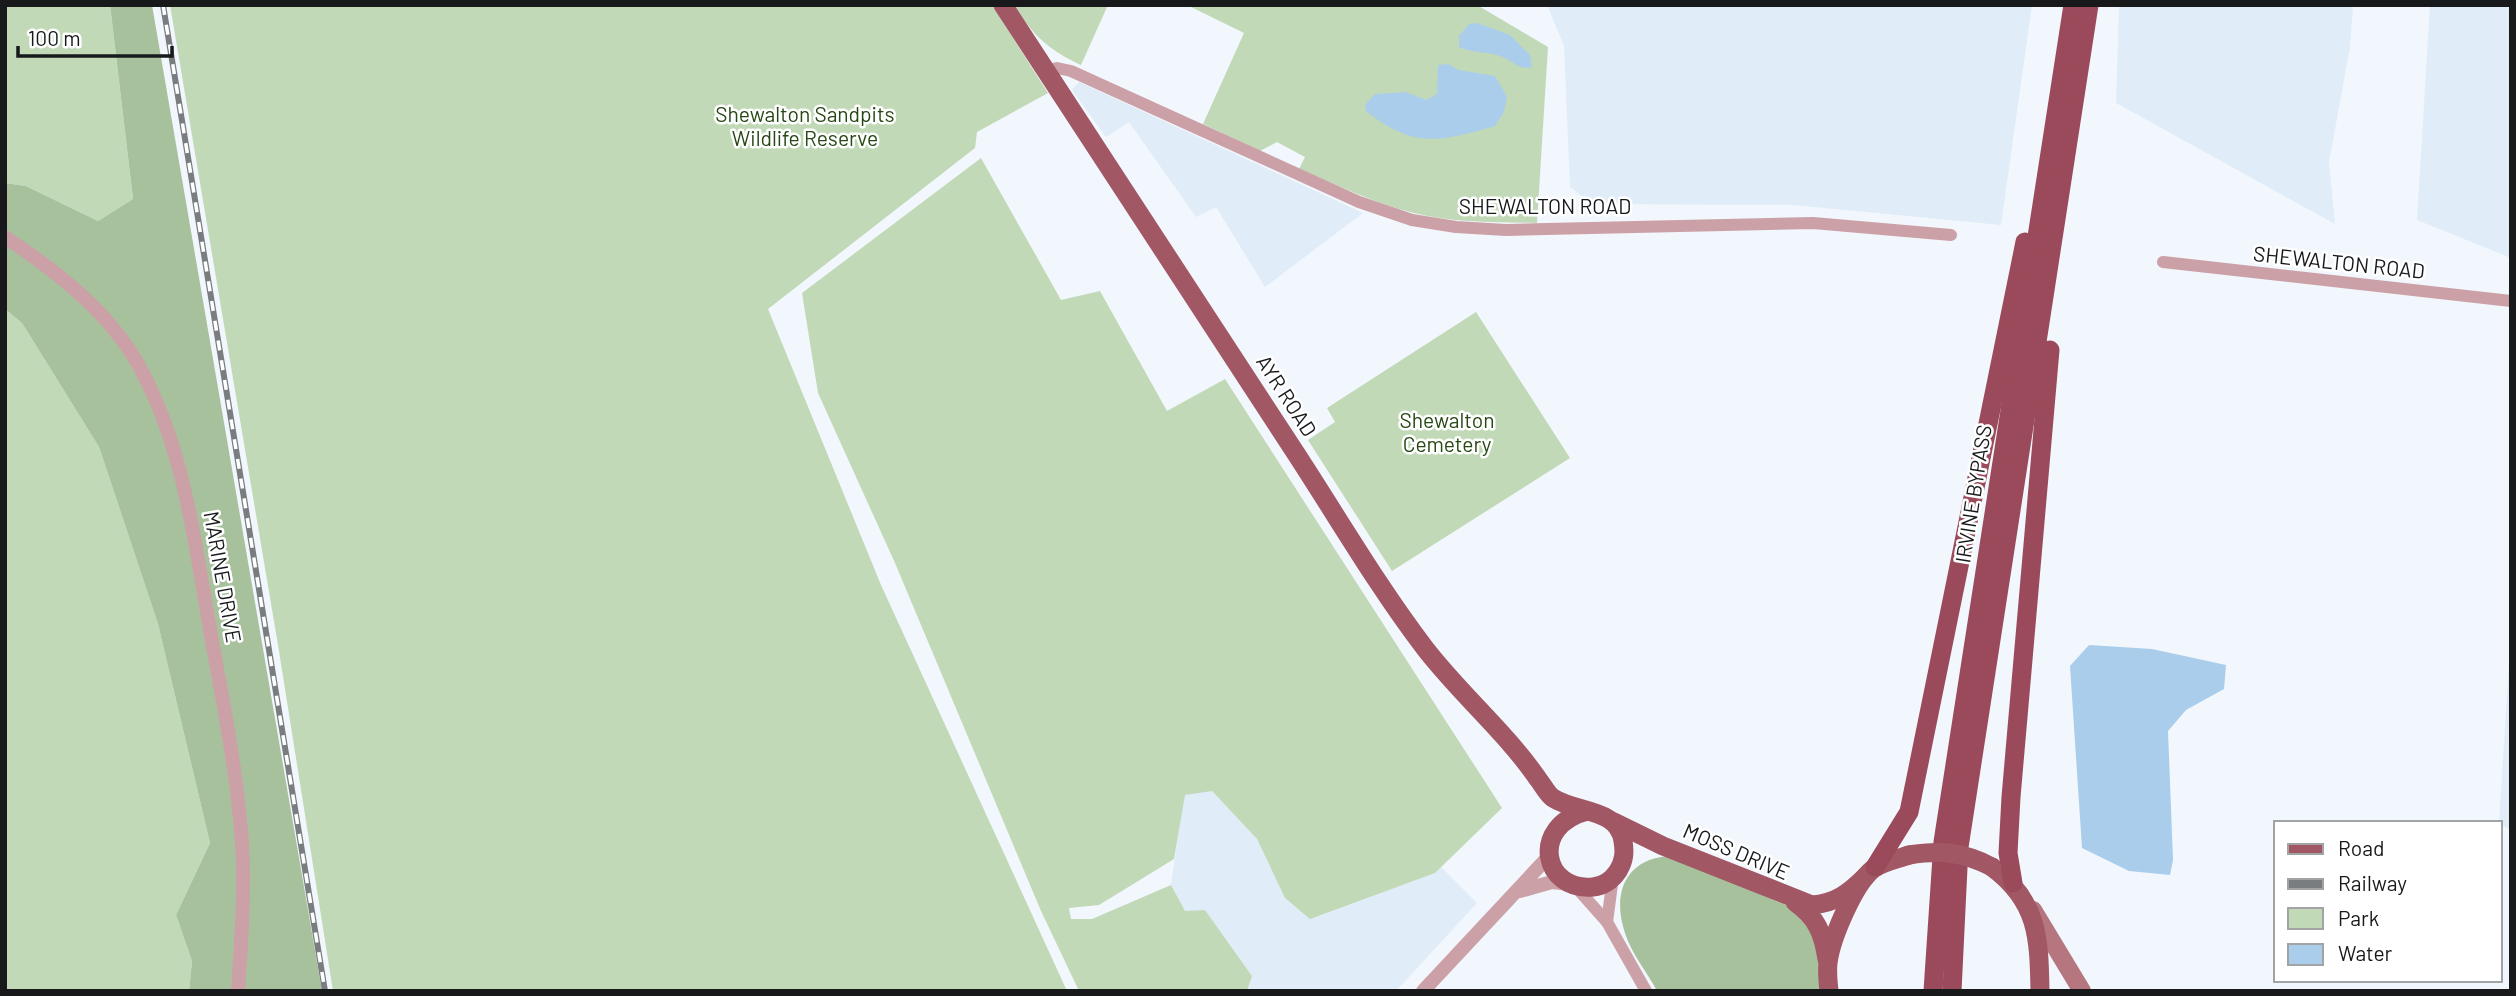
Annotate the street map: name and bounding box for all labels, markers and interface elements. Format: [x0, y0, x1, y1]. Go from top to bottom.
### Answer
scale bar [18, 14, 172, 58]
text: 100 m [28, 25, 81, 50]
park label: Shewalton Sandpits Wildlife Reserve [715, 101, 895, 150]
street label: SHEWALTON ROAD [1459, 193, 1631, 218]
street label: SHEWALTON ROAD [2252, 240, 2426, 283]
street label: AYR ROAD [1252, 350, 1323, 440]
park label: Shewalton Cemetery [1400, 407, 1494, 456]
street label: IRVINE BYPASS [1949, 423, 1996, 565]
street label: MARINE DRIVE [200, 509, 247, 644]
street label: MOSS DRIVE [1680, 817, 1793, 884]
legend [2274, 821, 2502, 982]
text: Road [2338, 835, 2384, 860]
text: Railway [2338, 870, 2407, 895]
text: Park [2338, 905, 2379, 930]
text: Water [2338, 940, 2393, 965]

